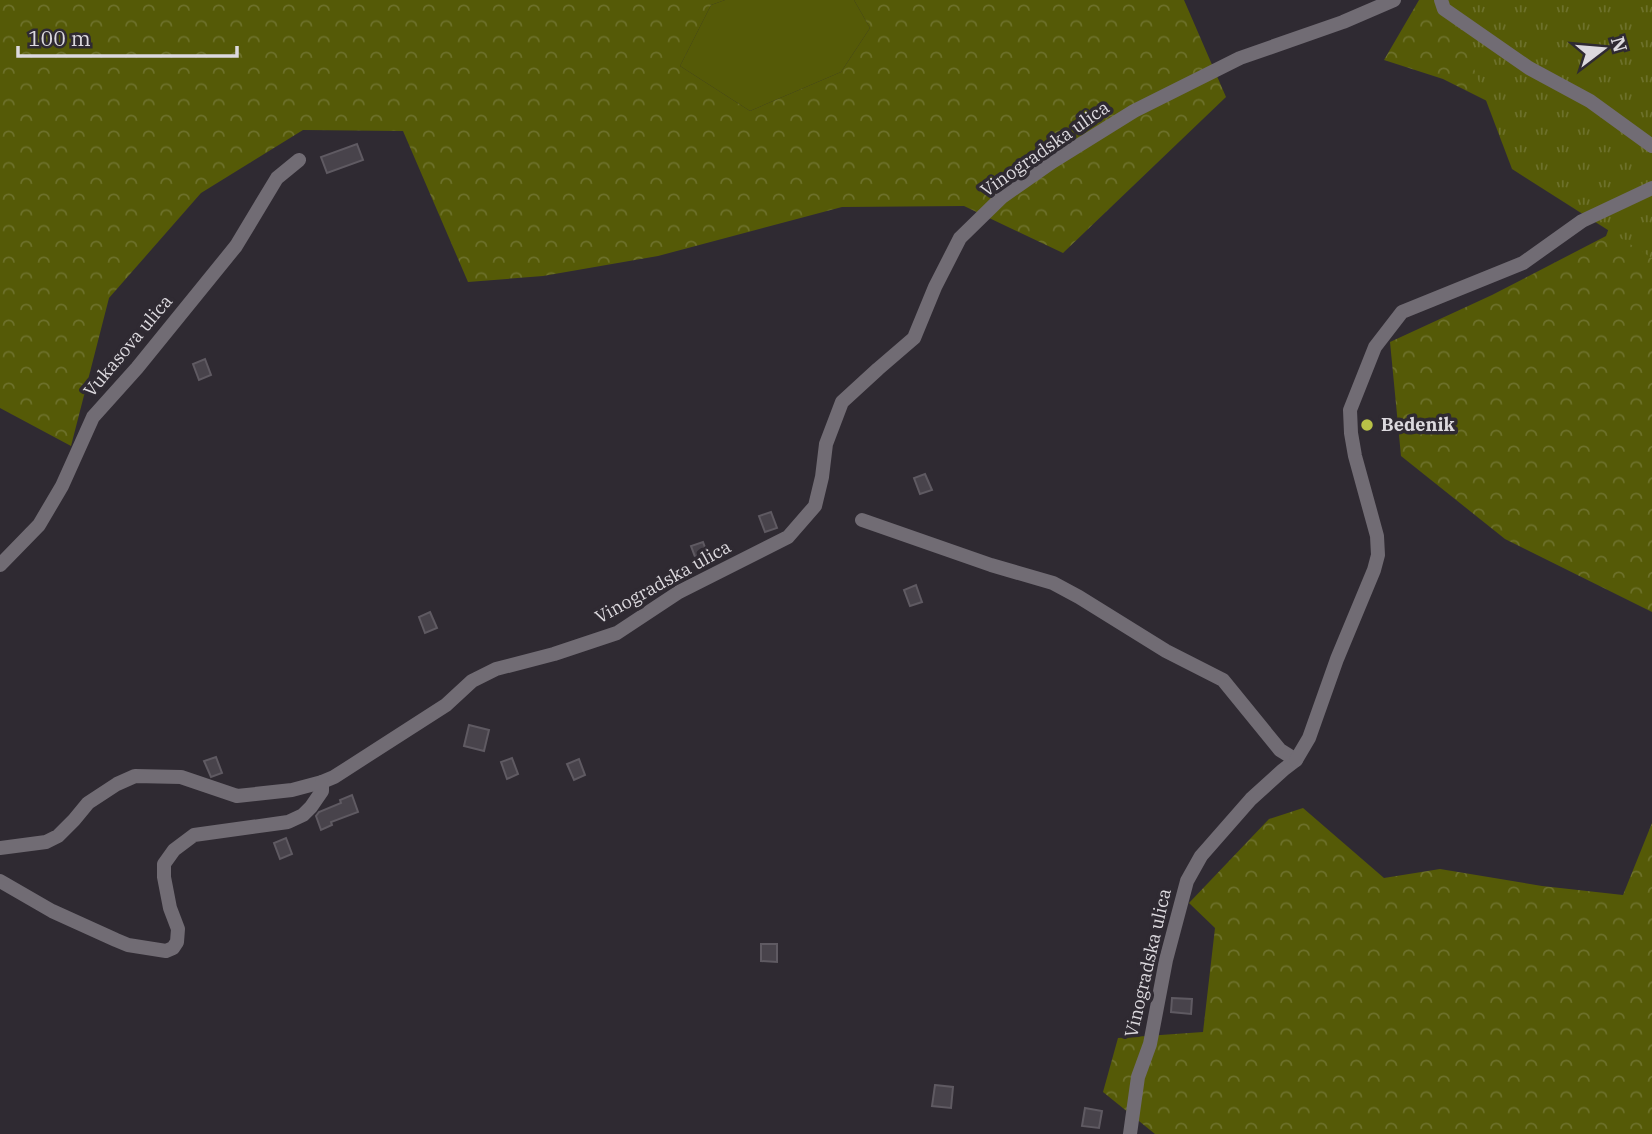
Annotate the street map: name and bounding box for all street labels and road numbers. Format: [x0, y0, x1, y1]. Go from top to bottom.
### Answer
street label: Vinogradska ulica [976, 95, 1114, 202]
street label: Vukasova ulica [78, 290, 177, 402]
street label: Vinogradska ulica [591, 535, 735, 628]
street label: Vinogradska ulica [1119, 886, 1176, 1040]

